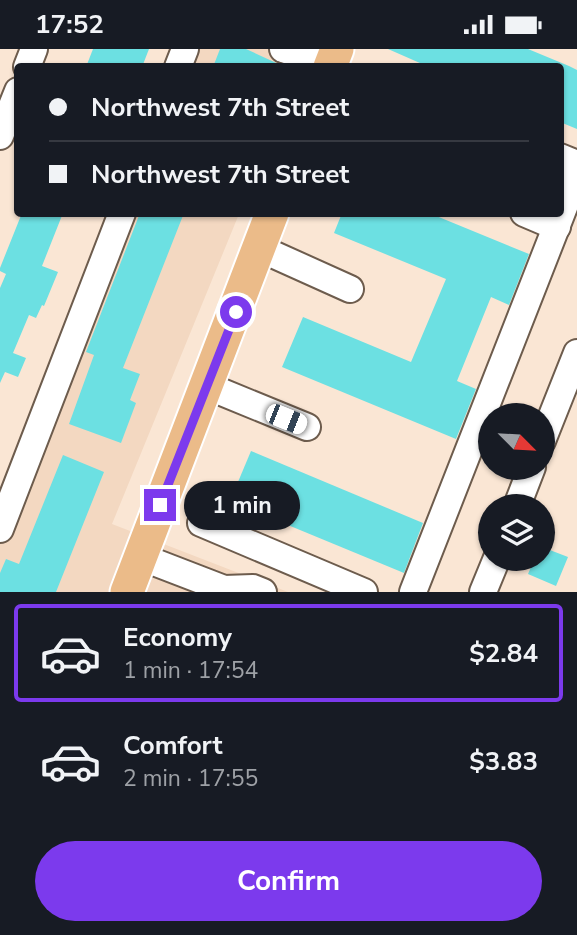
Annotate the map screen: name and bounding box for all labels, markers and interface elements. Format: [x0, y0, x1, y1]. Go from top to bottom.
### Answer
text: 17:52 [35, 7, 104, 42]
text: Northwest 7th Street [91, 90, 349, 125]
text: Northwest 7th Street [91, 157, 349, 192]
route start [220, 296, 252, 328]
car [263, 401, 310, 437]
north arrow [478, 403, 555, 479]
map controls [478, 403, 555, 571]
callout: 1 min [184, 481, 300, 529]
route end [144, 489, 176, 521]
text: 1 min [212, 490, 272, 521]
button: layers [478, 494, 555, 571]
text: Economy [123, 620, 232, 655]
icon: car [39, 622, 102, 685]
text: $2.84 [469, 636, 538, 671]
text: 1 min · 17:54 [123, 655, 258, 686]
text: Comfort [123, 728, 223, 763]
icon: car [39, 730, 102, 793]
text: $3.83 [469, 744, 538, 779]
text: 2 min · 17:55 [123, 763, 258, 794]
button: Confirm [35, 841, 542, 921]

